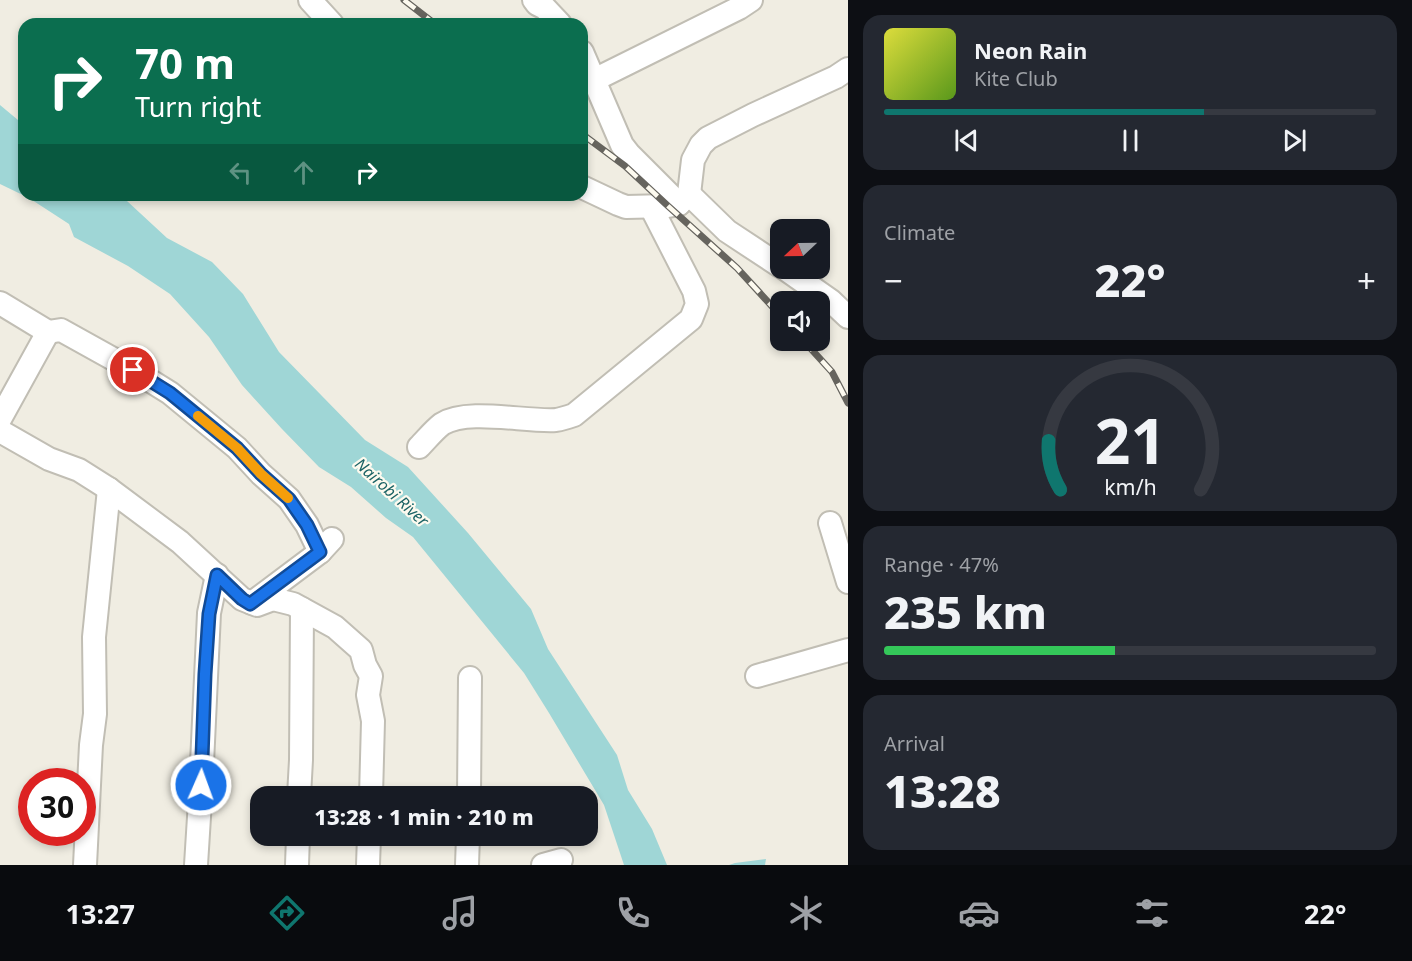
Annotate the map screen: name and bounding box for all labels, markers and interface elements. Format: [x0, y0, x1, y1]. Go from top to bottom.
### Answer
text: 70 m [135, 34, 235, 91]
text: Neon Rain [974, 35, 1087, 65]
icon: right [36, 42, 114, 120]
text: Kite Club [974, 65, 1058, 92]
text: Turn right [135, 88, 261, 125]
icon: previous [950, 124, 983, 157]
icon: pause [1114, 124, 1147, 157]
icon: next [1278, 124, 1311, 157]
icon: left [224, 156, 257, 189]
icon: ahead [287, 156, 320, 189]
icon: right [350, 156, 383, 189]
north arrow [770, 219, 830, 279]
map controls [770, 219, 830, 351]
text: Climate [884, 219, 955, 246]
text: 22° [1094, 249, 1166, 310]
text: − [884, 258, 903, 303]
text: + [1357, 258, 1376, 303]
button: sound [770, 291, 830, 351]
pin [107, 344, 158, 395]
icon: arrive [116, 353, 149, 386]
text: 21 [1094, 397, 1166, 482]
water label: Nairobi River [350, 453, 434, 531]
text: km/h [1104, 472, 1156, 501]
text: Range · 47% [884, 551, 999, 578]
text: 235 km [884, 581, 1047, 642]
text: Arrival [884, 730, 945, 757]
position arrow [169, 753, 233, 817]
text: 13:28 [884, 760, 1001, 821]
speed limit sign: 30 [18, 768, 96, 846]
text: 13:28 · 1 min · 210 m [314, 801, 534, 831]
icon: directions [266, 892, 308, 934]
icon: music [439, 892, 481, 934]
icon: phone [612, 892, 654, 934]
icon: climate [785, 892, 827, 934]
icon: car [958, 892, 1000, 934]
icon: filters [1131, 892, 1173, 934]
text: 13:27 [66, 895, 135, 932]
text: 22° [1304, 895, 1346, 932]

